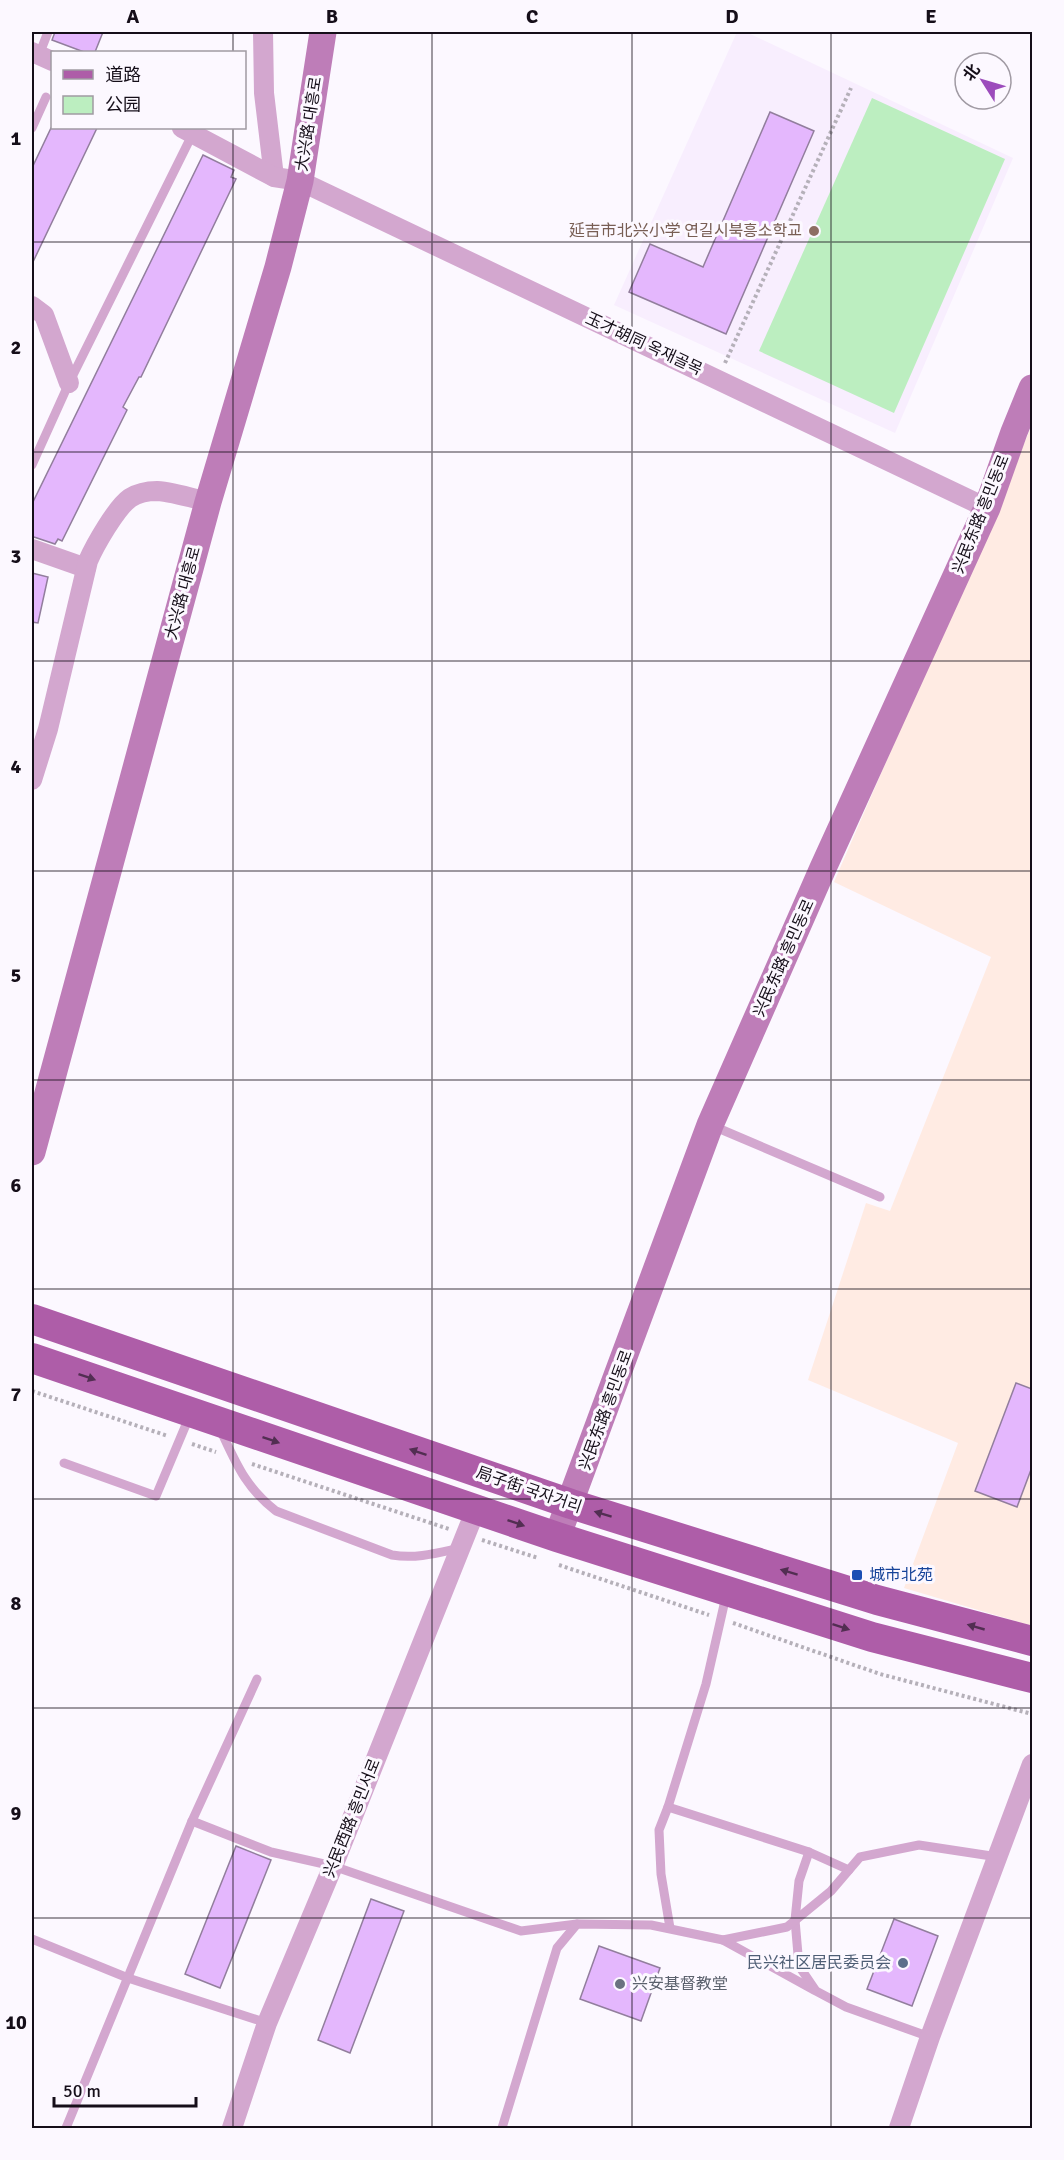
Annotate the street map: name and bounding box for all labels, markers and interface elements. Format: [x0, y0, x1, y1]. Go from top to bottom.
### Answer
text: A [127, 4, 140, 29]
text: B [326, 4, 338, 29]
text: C [526, 4, 538, 29]
text: D [725, 4, 739, 29]
text: E [925, 4, 937, 29]
legend [51, 51, 246, 129]
north arrow [953, 51, 1013, 111]
text: 北 [959, 60, 985, 85]
text: 道路 [105, 64, 141, 86]
street label: 大兴路 대흥로 [292, 75, 326, 173]
text: 公园 [105, 94, 141, 116]
text: 1 [11, 126, 22, 151]
place label: 延吉市北兴小学 연길시북흥소학교 [569, 221, 802, 241]
marker: 延吉市北兴小学 연길시북흥소학교 [807, 224, 821, 238]
street label: 玉才胡同 옥재골목 [582, 308, 706, 380]
text: 2 [11, 335, 21, 360]
street label: 兴民东路 흥민동로 [948, 451, 1014, 576]
text: 3 [11, 544, 21, 569]
street label: 大兴路 대흥로 [161, 544, 205, 642]
text: 4 [11, 754, 22, 779]
street label: 兴民东路 흥민동로 [749, 896, 819, 1020]
text: 5 [11, 963, 21, 988]
text: 6 [11, 1173, 22, 1198]
street label: 兴民东路 흥민동로 [575, 1347, 637, 1473]
one-way arrow [78, 1373, 96, 1382]
text: 7 [11, 1382, 22, 1407]
one-way arrow [263, 1435, 281, 1445]
one-way arrow [409, 1446, 427, 1456]
street label: 局子街 국자거리 [474, 1463, 584, 1517]
one-way arrow [594, 1509, 612, 1518]
one-way arrow [507, 1518, 525, 1528]
place label: 城市北苑 [869, 1565, 933, 1585]
one-way arrow [780, 1567, 798, 1576]
marker: 城市北苑 [850, 1568, 864, 1582]
text: 8 [11, 1591, 22, 1616]
one-way arrow [967, 1622, 985, 1632]
one-way arrow [832, 1623, 850, 1632]
street label: 兴民西路 흥민서로 [319, 1755, 385, 1880]
text: 9 [11, 1801, 22, 1826]
place label: 民兴社区居民委员会 [747, 1953, 891, 1973]
marker: 民兴社区居民委员会 [896, 1956, 910, 1970]
place label: 兴安基督教堂 [632, 1974, 728, 1994]
marker: 兴安基督教堂 [613, 1977, 627, 1991]
text: 10 [5, 2010, 27, 2035]
scale bar [54, 2070, 196, 2108]
text: 50 m [63, 2080, 101, 2102]

